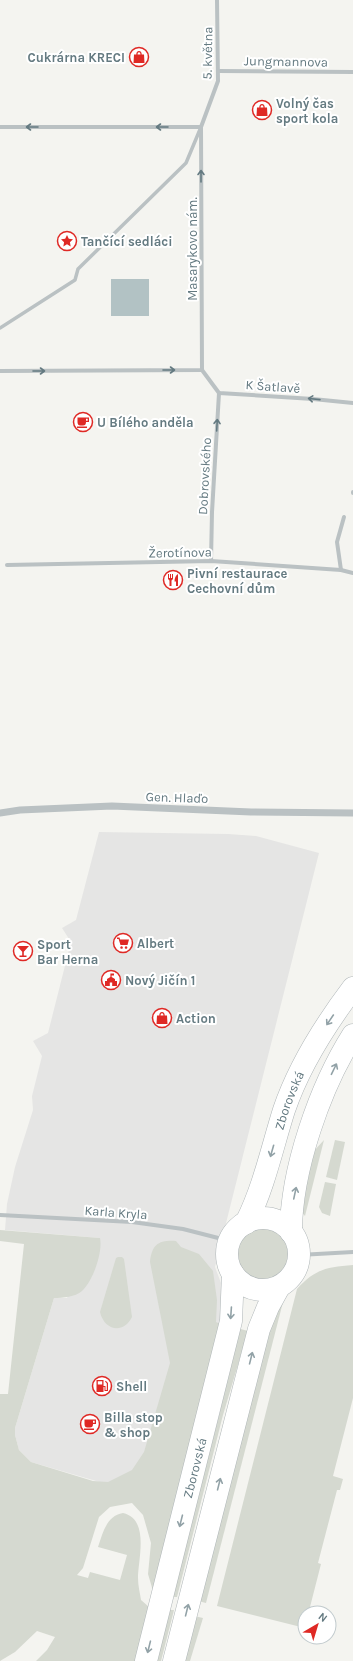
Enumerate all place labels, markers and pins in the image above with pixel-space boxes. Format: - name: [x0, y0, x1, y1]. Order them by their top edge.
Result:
- shop icon: Cukrárna KRECI: [128, 46, 150, 68]
- place label: Cukrárna KRECI: [27, 50, 125, 65]
- place label: Volný čas sport kola: [276, 96, 338, 126]
- shop icon: Volný čas sport kola: [251, 99, 273, 121]
- place icon: Tančící sedláci: [56, 230, 78, 252]
- place label: Tančící sedláci: [81, 234, 172, 249]
- cafe icon: U Bílého anděla: [72, 411, 94, 433]
- place label: U Bílého anděla: [97, 415, 194, 430]
- place label: Pivní restaurace Cechovní dům: [187, 566, 288, 596]
- restaurant icon: Pivní restaurace Cechovní dům: [162, 569, 184, 591]
- supermarket icon: Albert: [112, 932, 134, 954]
- place label: Albert: [137, 936, 174, 951]
- place label: Sport Bar Herna: [37, 937, 98, 967]
- bar icon: Sport Bar Herna: [12, 940, 34, 962]
- public building icon: Nový Jičín 1: [100, 969, 122, 991]
- place label: Nový Jičín 1: [125, 973, 195, 988]
- shop icon: Action: [151, 1007, 173, 1029]
- place label: Action: [176, 1011, 216, 1026]
- fuel station icon: Shell: [91, 1375, 113, 1397]
- place label: Shell: [116, 1379, 147, 1394]
- place label: Billa stop & shop: [104, 1410, 163, 1440]
- cafe icon: Billa stop & shop: [79, 1413, 101, 1435]

